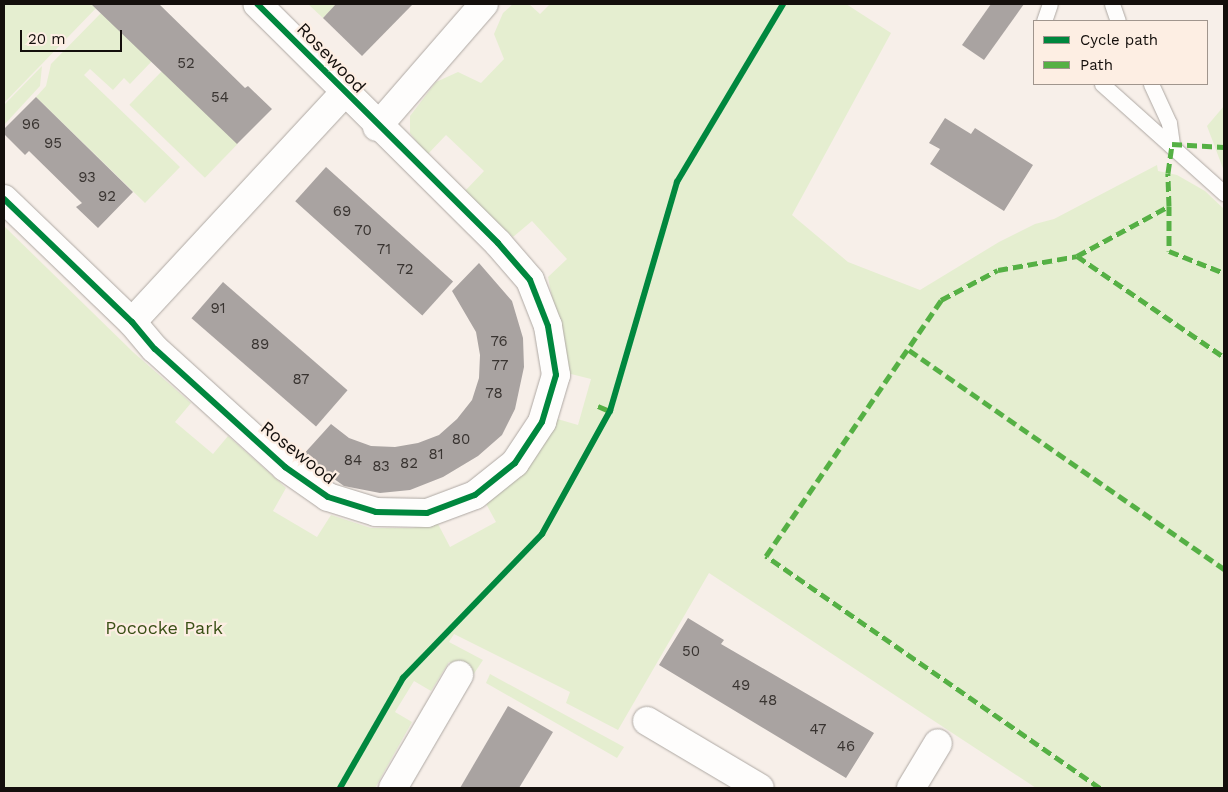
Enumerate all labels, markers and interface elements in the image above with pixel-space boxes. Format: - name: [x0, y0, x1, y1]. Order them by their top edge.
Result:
- street label: Rosewood: [292, 18, 370, 98]
- scale bar: [22, 20, 125, 52]
- legend: [1033, 20, 1208, 85]
- text: 20 m: [28, 30, 66, 48]
- text: Cycle path: [1080, 31, 1158, 49]
- house number: 52: [177, 55, 195, 73]
- text: Path: [1080, 56, 1113, 74]
- house number: 54: [211, 89, 229, 107]
- house number: 96: [22, 116, 40, 134]
- house number: 95: [44, 135, 62, 153]
- house number: 93: [78, 169, 96, 187]
- house number: 92: [98, 188, 116, 206]
- house number: 69: [333, 203, 351, 221]
- house number: 70: [354, 222, 372, 240]
- house number: 71: [377, 241, 391, 259]
- house number: 72: [396, 261, 414, 279]
- house number: 91: [210, 300, 226, 318]
- house number: 76: [490, 333, 508, 351]
- house number: 89: [251, 336, 269, 354]
- house number: 77: [492, 357, 508, 375]
- house number: 87: [292, 371, 310, 389]
- house number: 78: [485, 385, 503, 403]
- street label: Rosewood: [256, 417, 340, 489]
- house number: 80: [452, 431, 470, 449]
- house number: 81: [428, 446, 444, 464]
- house number: 84: [344, 452, 362, 470]
- house number: 82: [400, 455, 418, 473]
- house number: 83: [372, 458, 390, 476]
- park label: Pococke Park: [105, 617, 223, 639]
- house number: 50: [682, 643, 700, 661]
- house number: 49: [732, 677, 750, 695]
- house number: 48: [759, 692, 777, 710]
- house number: 47: [810, 721, 826, 739]
- house number: 46: [837, 738, 855, 756]

